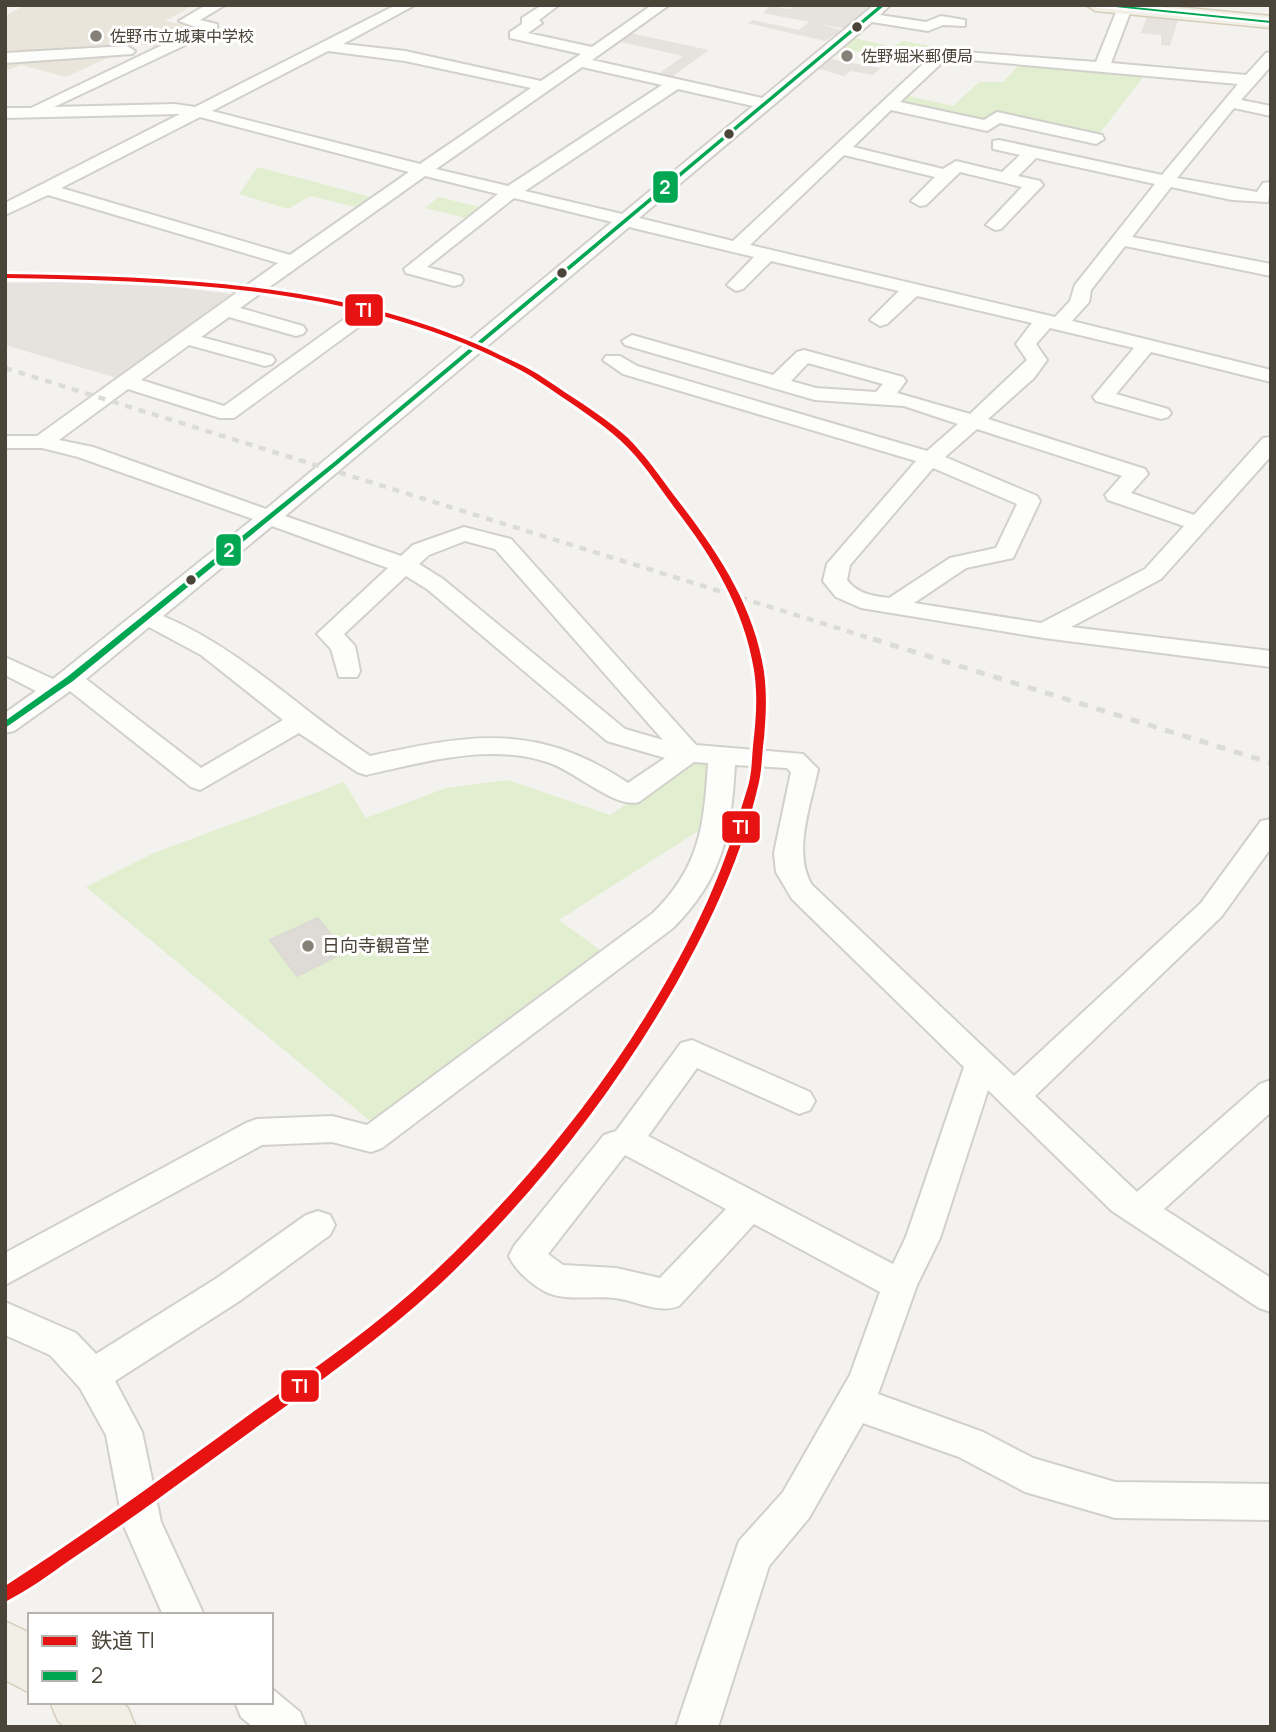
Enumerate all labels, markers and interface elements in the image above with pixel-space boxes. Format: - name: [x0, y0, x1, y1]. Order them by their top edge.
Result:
- unlabelled marker: [850, 20, 864, 34]
- place label: 佐野市立城東中学校: [110, 25, 254, 47]
- marker: 佐野市立城東中学校: [88, 28, 104, 44]
- place label: 佐野堀米郵便局: [861, 45, 973, 67]
- marker: 佐野堀米郵便局: [839, 48, 855, 64]
- unlabelled marker: [722, 127, 736, 141]
- line badge: 2: [652, 170, 679, 204]
- text: 2: [659, 174, 671, 200]
- unlabelled marker: [555, 266, 569, 280]
- line badge: TI: [344, 293, 384, 327]
- text: TI: [356, 297, 372, 323]
- line badge: 2: [215, 533, 242, 567]
- text: 2: [223, 537, 235, 563]
- unlabelled marker: [184, 573, 198, 587]
- line badge: TI: [721, 810, 761, 844]
- text: TI: [733, 814, 749, 840]
- place label: 日向寺観音堂: [322, 933, 430, 957]
- marker: 日向寺観音堂: [300, 938, 316, 954]
- line badge: TI: [280, 1369, 320, 1403]
- text: TI: [292, 1373, 308, 1399]
- legend: [28, 1613, 273, 1704]
- text: 鉄道 TI: [91, 1626, 155, 1654]
- text: 2: [91, 1661, 103, 1689]

